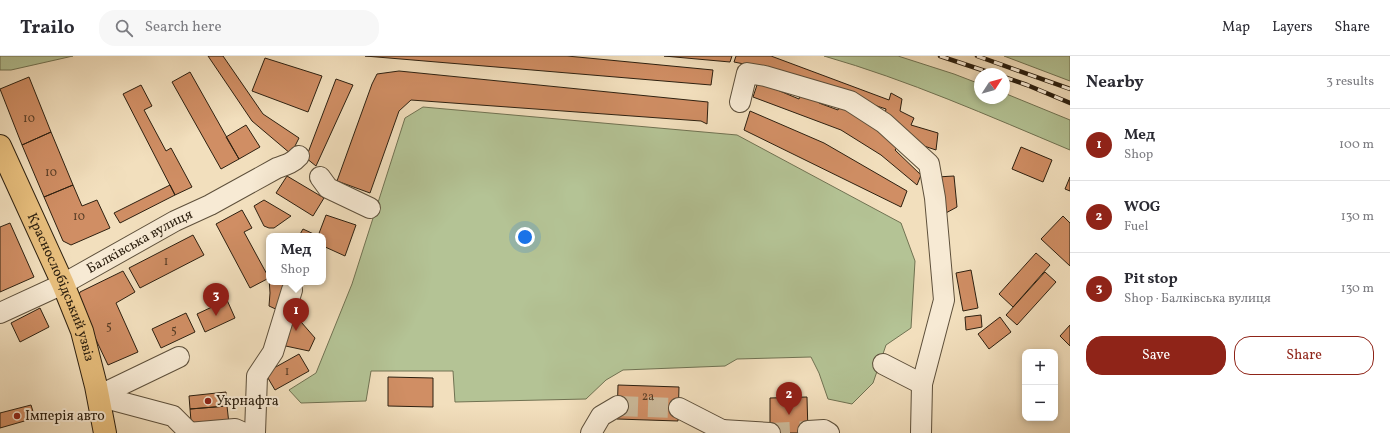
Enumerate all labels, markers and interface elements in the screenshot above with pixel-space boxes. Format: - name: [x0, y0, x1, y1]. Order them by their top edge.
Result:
- search box: [99, 10, 379, 46]
- text: Trailo: [20, 15, 75, 41]
- icon: search: [113, 17, 135, 39]
- text: Search here: [145, 17, 222, 38]
- text: Map: [1222, 18, 1250, 37]
- text: Layers: [1272, 18, 1312, 37]
- text: Share: [1334, 18, 1370, 37]
- north arrow: [974, 68, 1010, 104]
- text: Nearby: [1086, 71, 1144, 94]
- text: 3 results: [1326, 73, 1374, 91]
- house number: 10: [23, 111, 35, 127]
- text: Мед: [1124, 125, 1155, 146]
- text: 1: [1096, 136, 1102, 154]
- text: 100 m: [1339, 136, 1374, 154]
- text: Shop: [1124, 146, 1153, 164]
- house number: 10: [45, 165, 57, 181]
- text: WOG: [1124, 197, 1161, 218]
- street label: Балківська вулиця: [83, 205, 196, 278]
- text: 2: [1096, 208, 1102, 226]
- text: 130 m: [1341, 208, 1374, 226]
- house number: 10: [73, 209, 85, 225]
- street label: Краснослобідський узвіз: [22, 210, 99, 363]
- text: Fuel: [1124, 218, 1148, 236]
- your location: [515, 227, 535, 247]
- popup: [266, 233, 326, 285]
- text: Мед: [280, 240, 312, 261]
- house number: 1: [164, 254, 168, 270]
- text: Shop: [280, 261, 310, 279]
- text: Pit stop: [1124, 269, 1178, 290]
- text: 3: [1096, 280, 1102, 298]
- text: 130 m: [1341, 280, 1374, 298]
- pin: 3: [203, 283, 229, 316]
- text: Shop · Балківська вулиця: [1124, 290, 1271, 308]
- pin: 1: [283, 298, 309, 331]
- house number: 5: [106, 319, 112, 335]
- house number: 5: [171, 323, 177, 339]
- button: Save: [1086, 336, 1226, 375]
- button: Share: [1234, 336, 1374, 375]
- map controls: [1022, 349, 1058, 421]
- button: +: [1022, 349, 1058, 385]
- house number: 1: [285, 364, 289, 380]
- pin: 2: [776, 382, 802, 415]
- button: −: [1022, 385, 1058, 421]
- house number: 2а: [642, 389, 654, 405]
- place label: Укрнафта: [216, 392, 279, 411]
- marker: Укрнафта: [203, 396, 213, 406]
- place label: Імперія авто: [25, 407, 105, 426]
- marker: Імперія авто: [12, 411, 22, 421]

